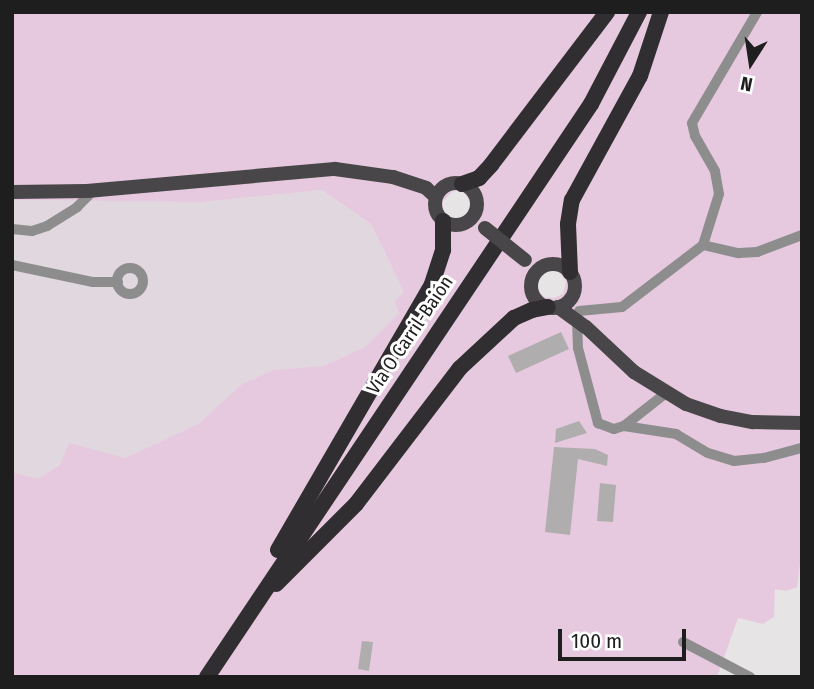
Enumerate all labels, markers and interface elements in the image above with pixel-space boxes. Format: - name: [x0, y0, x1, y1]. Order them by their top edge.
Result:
- north arrow: [716, 28, 786, 98]
- text: N: [739, 72, 754, 96]
- street label: Vía O Carril-Baión: [362, 271, 458, 399]
- scale bar: [562, 616, 690, 660]
- text: 100 m: [571, 628, 622, 654]

